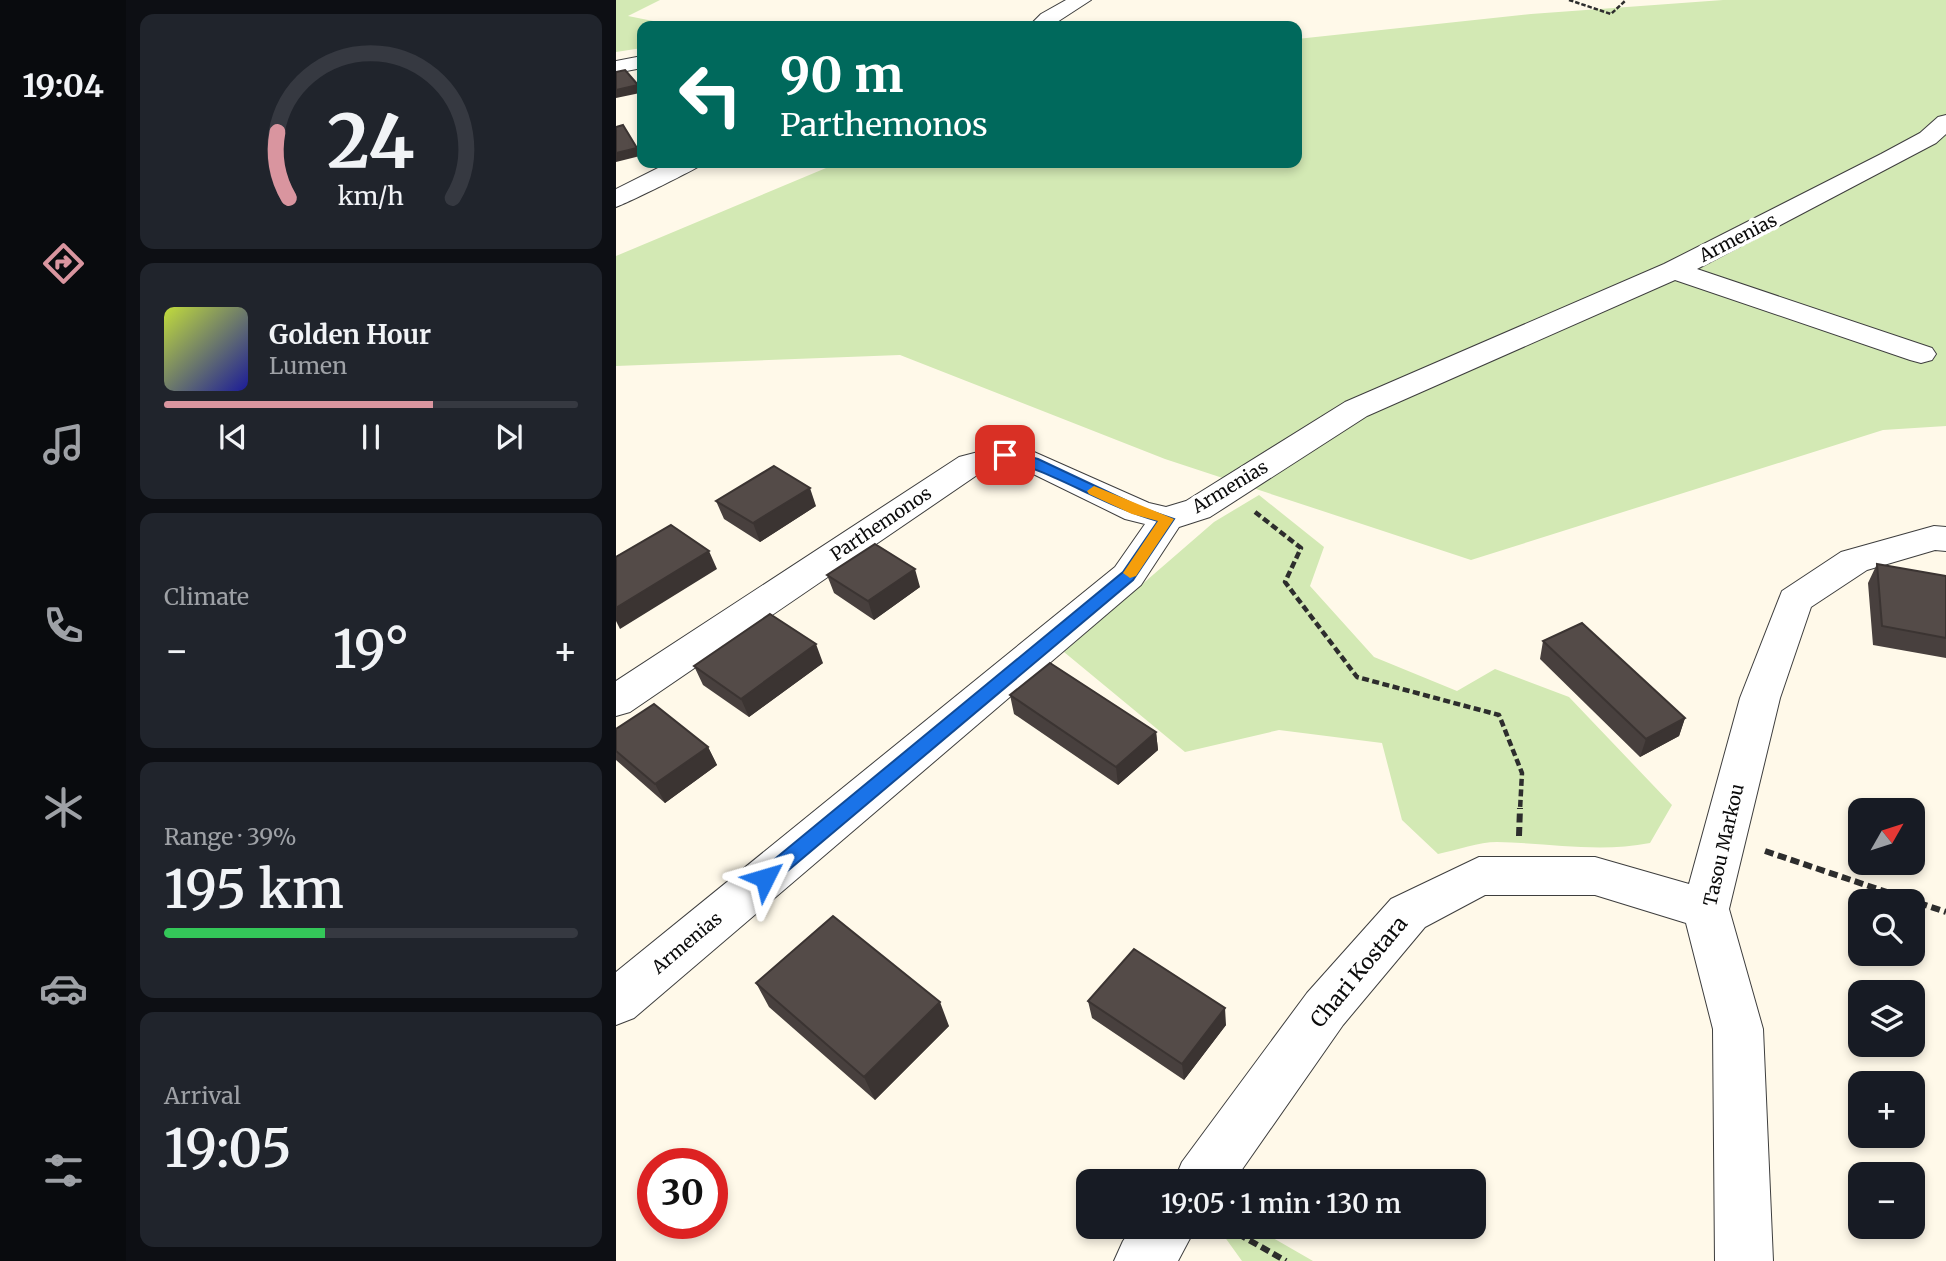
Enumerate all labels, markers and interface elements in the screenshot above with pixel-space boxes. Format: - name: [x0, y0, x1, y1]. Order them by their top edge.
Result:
- text: 90 m: [780, 44, 904, 105]
- icon: left: [665, 49, 756, 140]
- text: 19:04: [22, 66, 104, 106]
- text: 24: [327, 96, 415, 188]
- text: Parthemonos: [780, 105, 988, 145]
- text: km/h: [338, 180, 404, 212]
- street label: Armenias: [1694, 208, 1781, 267]
- icon: directions: [39, 239, 88, 288]
- text: Golden Hour: [269, 318, 431, 351]
- text: Lumen: [269, 351, 347, 380]
- icon: previous: [214, 418, 252, 456]
- icon: pause: [352, 418, 390, 456]
- icon: next: [490, 418, 528, 456]
- icon: music: [39, 420, 88, 469]
- pin: [975, 425, 1035, 485]
- icon: arrive: [986, 436, 1024, 474]
- street label: Armenias: [1187, 455, 1272, 519]
- street label: Parthemonos: [826, 481, 936, 566]
- text: Climate: [164, 582, 249, 611]
- icon: phone: [39, 601, 88, 650]
- text: 19°: [333, 617, 409, 682]
- text: −: [164, 627, 189, 674]
- text: +: [553, 627, 578, 674]
- street label: Tasou Markou: [1698, 782, 1749, 908]
- icon: climate: [39, 783, 88, 832]
- north arrow: [1848, 798, 1925, 875]
- map controls: [1848, 798, 1925, 1239]
- text: Range · 39%: [164, 822, 297, 851]
- position arrow: [728, 841, 802, 915]
- text: 195 km: [164, 857, 344, 922]
- button: search: [1848, 889, 1925, 966]
- street label: Armenias: [646, 907, 727, 979]
- street label: Chari Kostara: [1304, 910, 1413, 1033]
- icon: car: [39, 964, 88, 1013]
- button: layers: [1848, 980, 1925, 1057]
- button: +: [1848, 1071, 1925, 1148]
- text: Arrival: [164, 1081, 241, 1110]
- text: 19:05: [164, 1116, 292, 1181]
- icon: filters: [39, 1146, 88, 1195]
- speed limit sign: 30: [637, 1148, 728, 1239]
- button: −: [1848, 1162, 1925, 1239]
- text: 19:05 · 1 min · 130 m: [1161, 1187, 1401, 1220]

